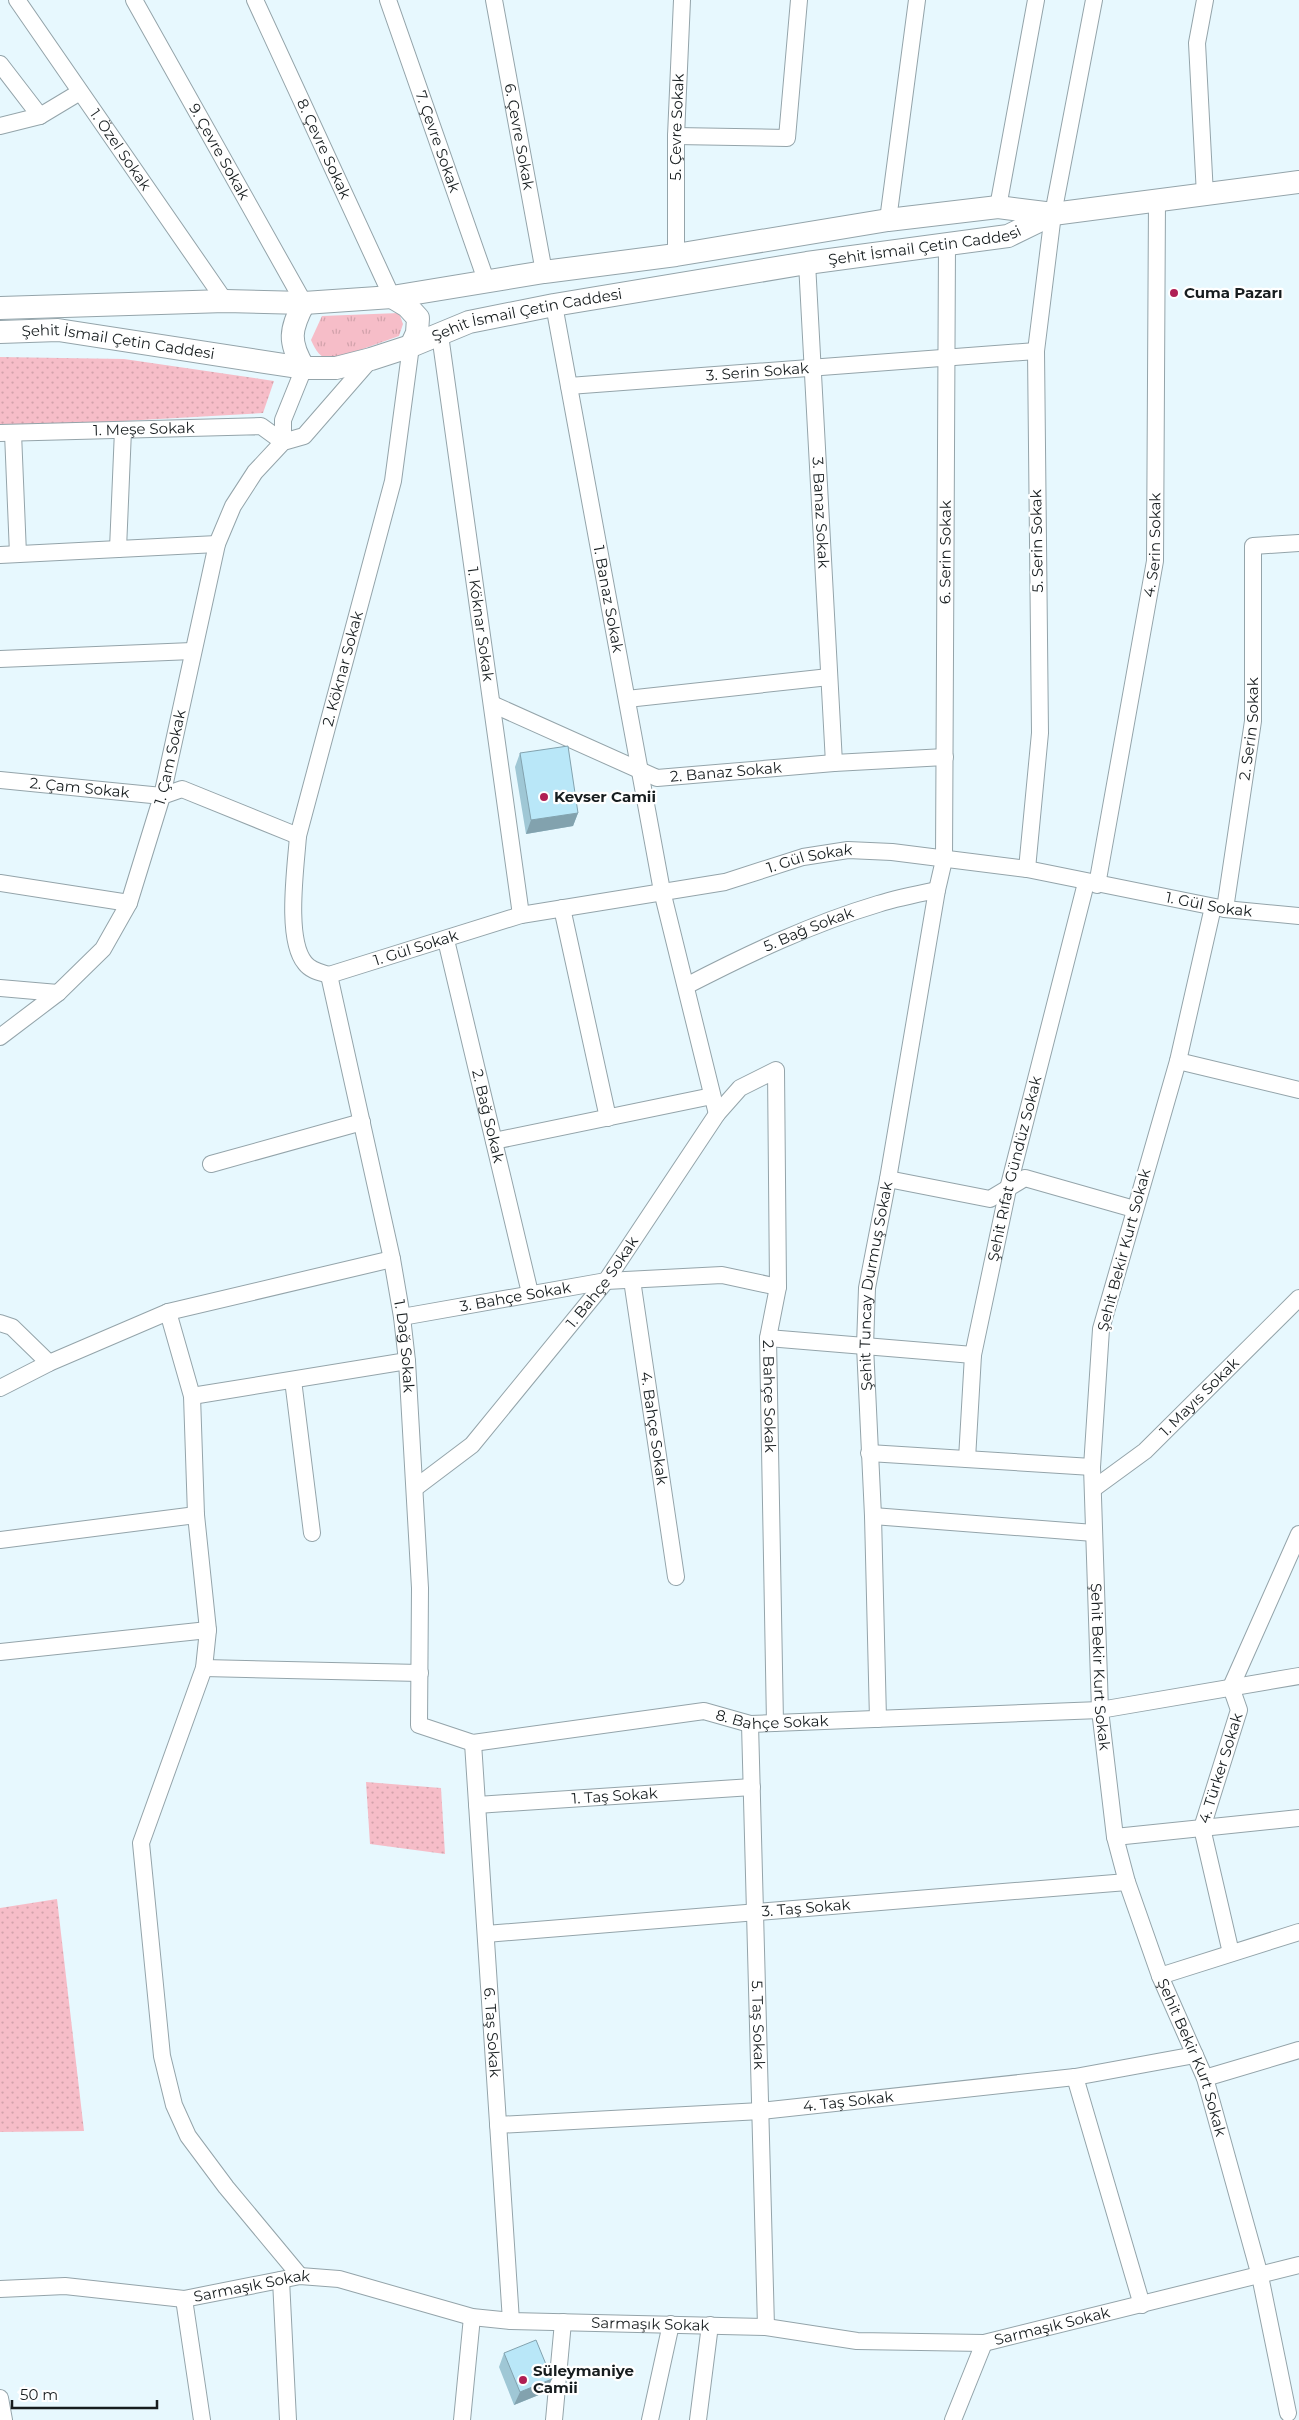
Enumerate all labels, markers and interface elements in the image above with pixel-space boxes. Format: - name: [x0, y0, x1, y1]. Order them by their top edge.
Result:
- street label: 5. Çevre Sokak: [666, 73, 688, 181]
- street label: 6. Çevre Sokak: [501, 82, 539, 191]
- street label: 7. Çevre Sokak: [411, 88, 465, 195]
- street label: 8. Çevre Sokak: [293, 96, 355, 202]
- street label: 9. Çevre Sokak: [185, 100, 254, 203]
- street label: 1. Özel Sokak: [86, 105, 156, 194]
- street label: Şehit İsmail Çetin Caddesi: [827, 221, 1024, 269]
- place label: Cuma Pazarı: [1184, 283, 1283, 302]
- street label: Şehit İsmail Çetin Caddesi: [429, 284, 623, 345]
- marker: Cuma Pazarı: [1168, 287, 1180, 299]
- street label: Şehit İsmail Çetin Caddesi: [21, 320, 216, 363]
- street label: 3. Serin Sokak: [705, 358, 810, 385]
- street label: 1. Meşe Sokak: [93, 418, 195, 439]
- street label: 3. Banaz Sokak: [808, 456, 833, 569]
- street label: 5. Serin Sokak: [1026, 489, 1047, 593]
- street label: 4. Serin Sokak: [1139, 493, 1164, 599]
- street label: 6. Serin Sokak: [935, 500, 955, 604]
- street label: 1. Banaz Sokak: [589, 544, 628, 654]
- street label: 1. Köknar Sokak: [463, 566, 498, 683]
- street label: 2. Köknar Sokak: [318, 609, 367, 728]
- street label: 2. Serin Sokak: [1234, 677, 1262, 781]
- street label: 1. Çam Sokak: [150, 708, 190, 807]
- street label: 2. Banaz Sokak: [669, 757, 782, 786]
- street label: 2. Çam Sokak: [29, 773, 131, 802]
- place label: Kevser Camii: [554, 787, 656, 806]
- marker: Kevser Camii: [538, 791, 550, 803]
- street label: 1. Gül Sokak: [764, 840, 853, 877]
- street label: 1. Gül Sokak: [1164, 887, 1253, 921]
- street label: 5. Bağ Sokak: [760, 903, 856, 956]
- street label: 1. Gül Sokak: [371, 925, 460, 970]
- street label: 2. Bağ Sokak: [468, 1067, 509, 1165]
- street label: Şehit Rıfat Gündüz Sokak: [983, 1074, 1045, 1263]
- street label: Şehit Bekir Kurt Sokak: [1093, 1166, 1154, 1333]
- street label: Şehit Tuncay Durmuş Sokak: [855, 1180, 896, 1391]
- street label: 1. Bahçe Sokak: [562, 1233, 642, 1332]
- street label: 3. Bahçe Sokak: [458, 1277, 572, 1316]
- street label: 1. Dağ Sokak: [390, 1298, 419, 1393]
- street label: 2. Bahçe Sokak: [759, 1340, 780, 1453]
- street label: 1. Mayıs Sokak: [1155, 1353, 1243, 1440]
- street label: 4. Bahçe Sokak: [637, 1370, 672, 1486]
- street label: Şehit Bekir Kurt Sokak: [1087, 1583, 1115, 1752]
- street label: 8. Bahçe Sokak: [714, 1705, 829, 1733]
- street label: 4. Türker Sokak: [1194, 1710, 1247, 1826]
- street label: 1. Taş Sokak: [571, 1783, 658, 1808]
- street label: 3. Taş Sokak: [761, 1894, 851, 1921]
- street label: Şehit Bekir Kurt Sokak: [1153, 1975, 1231, 2138]
- street label: 5. Taş Sokak: [748, 1980, 769, 2070]
- street label: 6. Taş Sokak: [480, 1987, 505, 2078]
- street label: 4. Taş Sokak: [802, 2087, 894, 2115]
- street label: Sarmaşık Sokak: [192, 2266, 311, 2306]
- street label: Sarmaşık Sokak: [992, 2302, 1112, 2349]
- street label: Sarmaşık Sokak: [591, 2313, 710, 2335]
- place label: Süleymaniye Camii: [533, 2361, 634, 2397]
- marker: Süleymaniye Camii: [517, 2374, 529, 2386]
- scale bar: [12, 2378, 158, 2410]
- text: 50 m: [20, 2385, 58, 2404]

